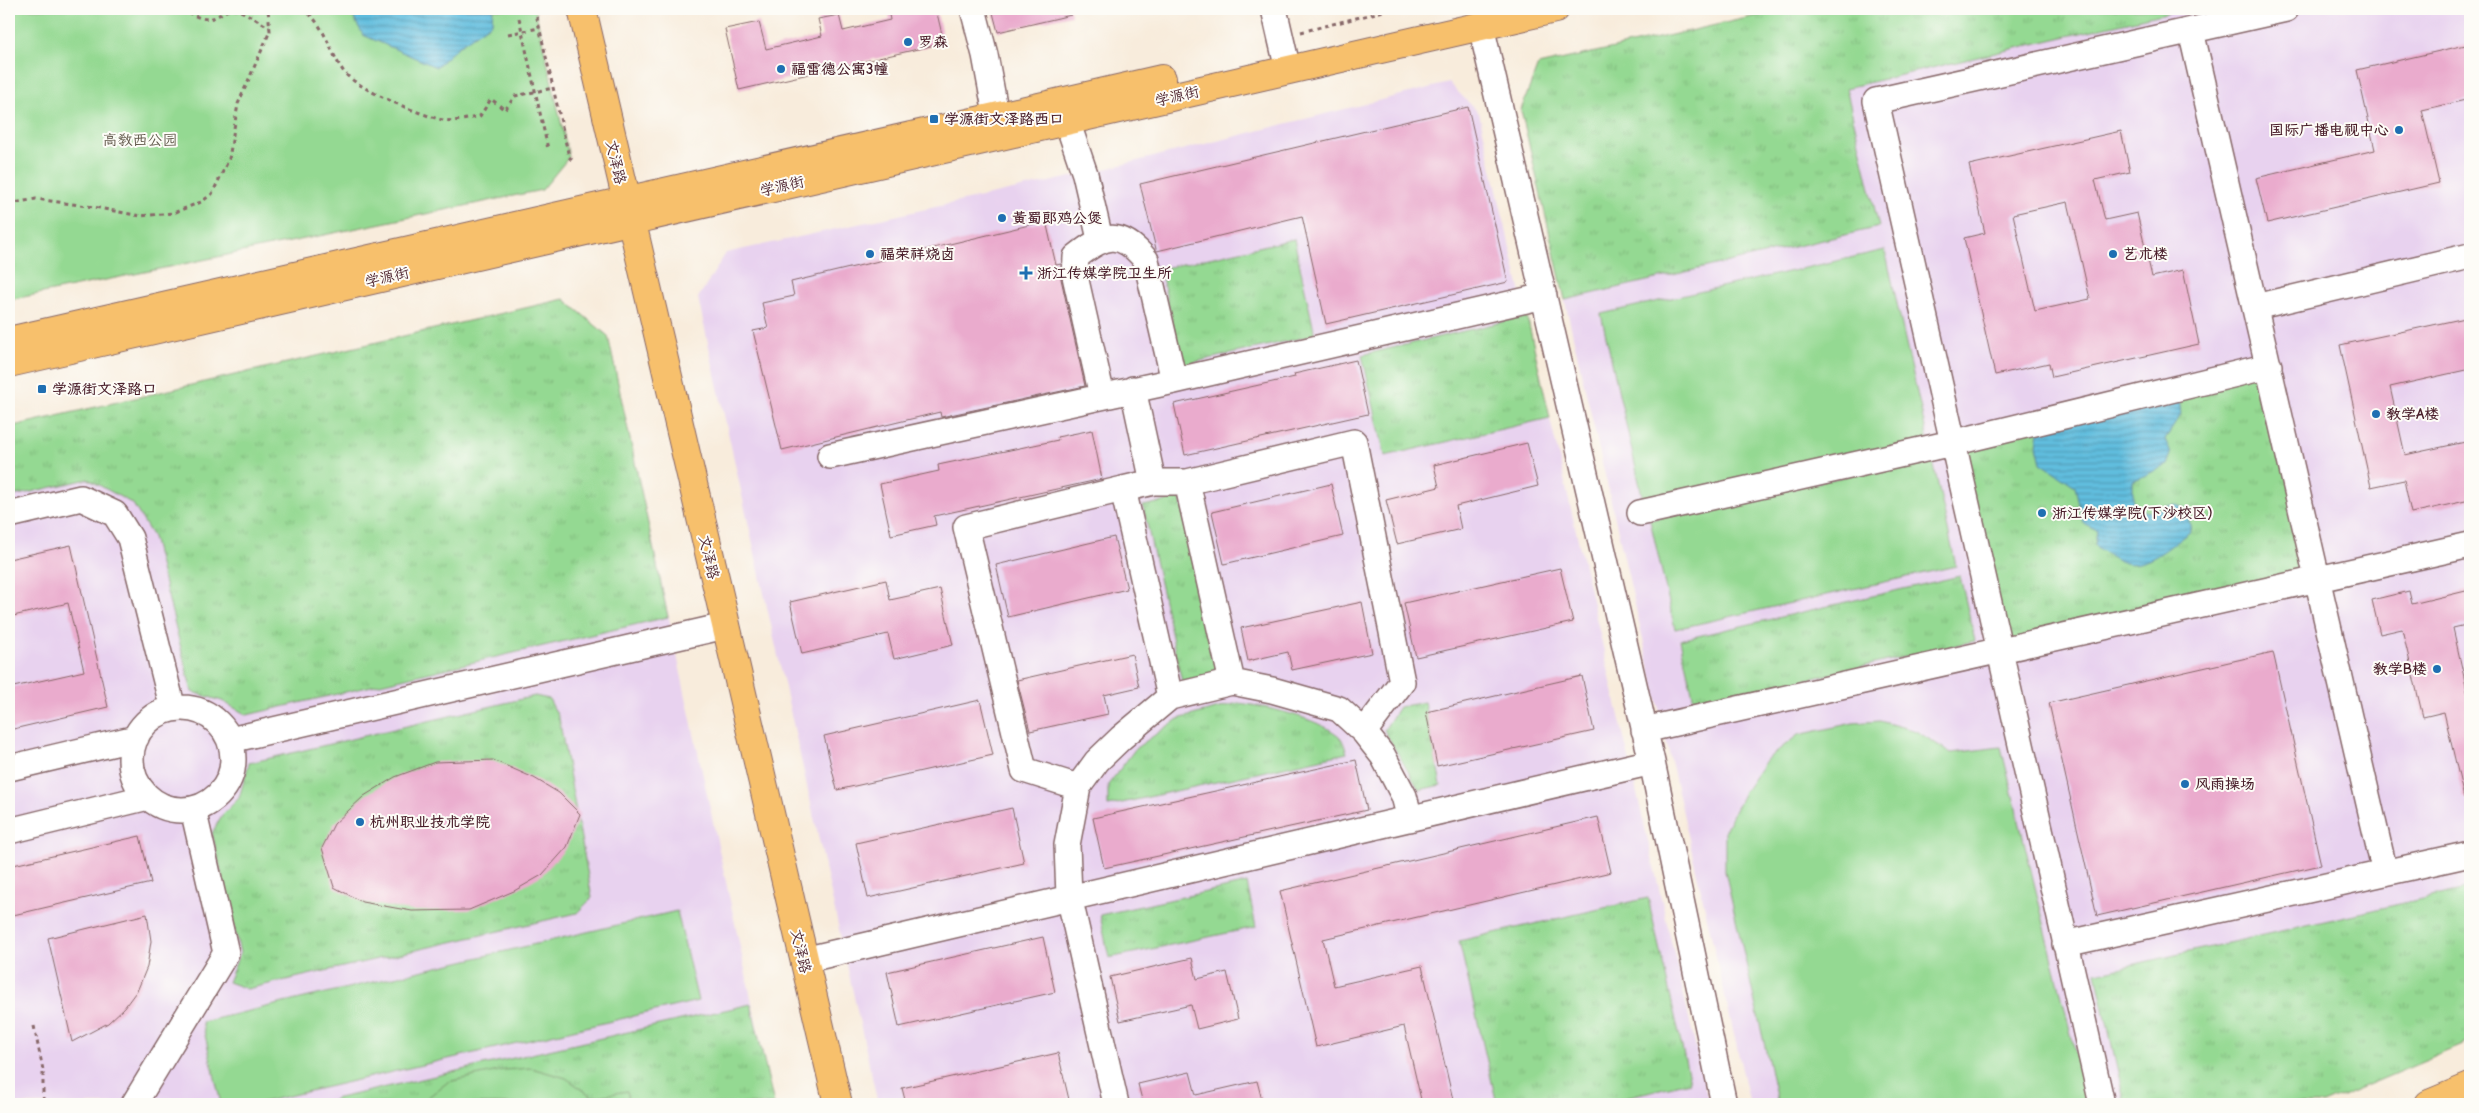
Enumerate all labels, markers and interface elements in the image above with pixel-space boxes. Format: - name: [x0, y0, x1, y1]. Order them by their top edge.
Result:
- place label: 罗森: [918, 33, 948, 51]
- marker: 罗森: [902, 36, 914, 48]
- place label: 福雷德公寓3幢: [791, 60, 888, 78]
- marker: 福雷德公寓3幢: [775, 63, 787, 75]
- street label: 学源街: [1153, 82, 1201, 110]
- place label: 学源街文泽路西口: [944, 110, 1064, 128]
- marker: 学源街文泽路西口: [928, 113, 940, 125]
- place label: 国际广播电视中心: [2269, 121, 2389, 139]
- marker: 国际广播电视中心: [2393, 124, 2405, 136]
- park label: 高教西公园: [102, 131, 178, 149]
- street label: 文泽路: [602, 138, 630, 186]
- street label: 学源街: [758, 172, 806, 200]
- place label: 黄蜀郎鸡公煲: [1012, 209, 1102, 227]
- marker: 黄蜀郎鸡公煲: [996, 212, 1008, 224]
- place label: 福荣祥烧卤: [880, 245, 955, 263]
- place label: 艺术楼: [2123, 245, 2168, 263]
- marker: 福荣祥烧卤: [864, 248, 876, 260]
- marker: 艺术楼: [2107, 248, 2119, 260]
- street label: 学源街: [363, 263, 411, 291]
- place label: 浙江传媒学院卫生所: [1037, 264, 1172, 282]
- marker: 浙江传媒学院卫生所: [1019, 266, 1033, 280]
- place label: 学源街文泽路口: [52, 380, 157, 398]
- marker: 学源街文泽路口: [36, 383, 48, 395]
- place label: 教学A楼: [2386, 405, 2439, 423]
- marker: 教学A楼: [2370, 408, 2382, 420]
- place label: 浙江传媒学院(下沙校区): [2052, 504, 2213, 522]
- marker: 浙江传媒学院(下沙校区): [2036, 507, 2048, 519]
- street label: 文泽路: [695, 533, 723, 581]
- place label: 教学B楼: [2373, 660, 2427, 678]
- marker: 教学B楼: [2431, 663, 2443, 675]
- place label: 风雨操场: [2195, 775, 2255, 793]
- marker: 风雨操场: [2179, 778, 2191, 790]
- place label: 杭州职业技术学院: [370, 813, 490, 831]
- marker: 杭州职业技术学院: [354, 816, 366, 828]
- street label: 文泽路: [787, 927, 815, 975]

